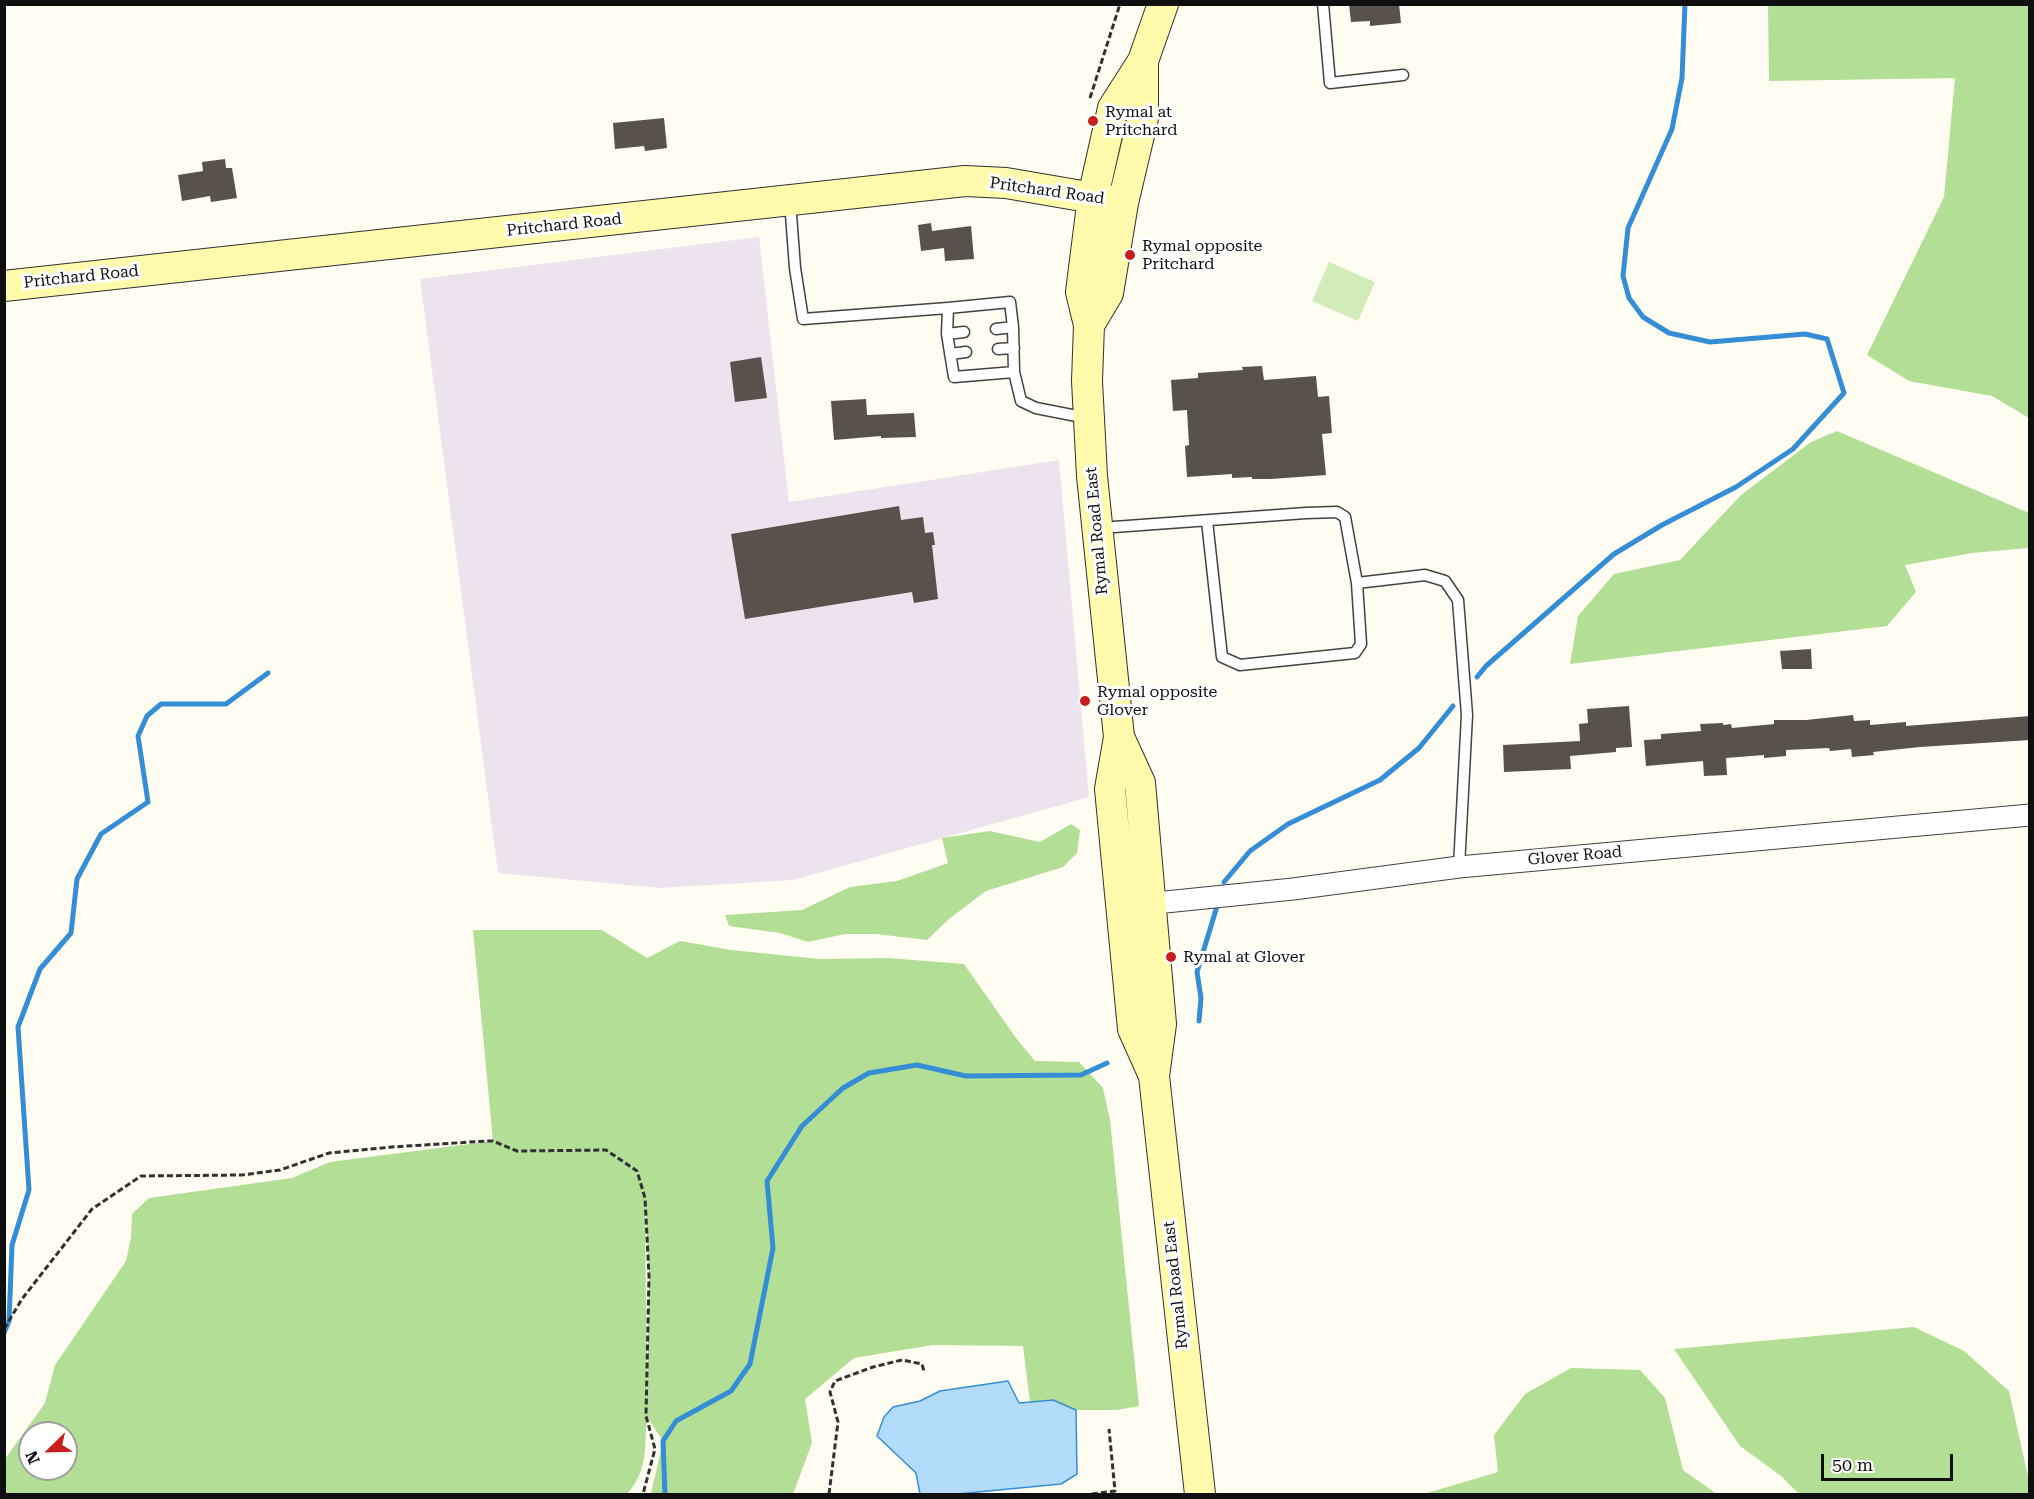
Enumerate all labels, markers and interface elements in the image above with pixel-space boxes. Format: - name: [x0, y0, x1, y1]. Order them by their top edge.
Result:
- place label: Rymal at Pritchard: [1105, 102, 1177, 140]
- marker: Rymal at Pritchard: [1086, 114, 1100, 128]
- street label: Pritchard Road: [988, 173, 1106, 209]
- street label: Pritchard Road: [505, 209, 623, 241]
- place label: Rymal opposite Pritchard: [1142, 236, 1262, 274]
- marker: Rymal opposite Pritchard: [1123, 248, 1137, 262]
- street label: Pritchard Road: [22, 261, 140, 293]
- street label: Rymal Road East: [1082, 466, 1112, 596]
- place label: Rymal opposite Glover: [1097, 682, 1217, 720]
- marker: Rymal opposite Glover: [1078, 694, 1092, 708]
- street label: Glover Road: [1527, 842, 1623, 870]
- place label: Rymal at Glover: [1183, 947, 1305, 967]
- marker: Rymal at Glover: [1164, 950, 1178, 964]
- street label: Rymal Road East: [1160, 1220, 1192, 1350]
- north arrow: [18, 1421, 78, 1481]
- scale bar: [1824, 1442, 1956, 1480]
- text: N: [22, 1448, 44, 1467]
- text: 50 m: [1832, 1454, 1873, 1475]

